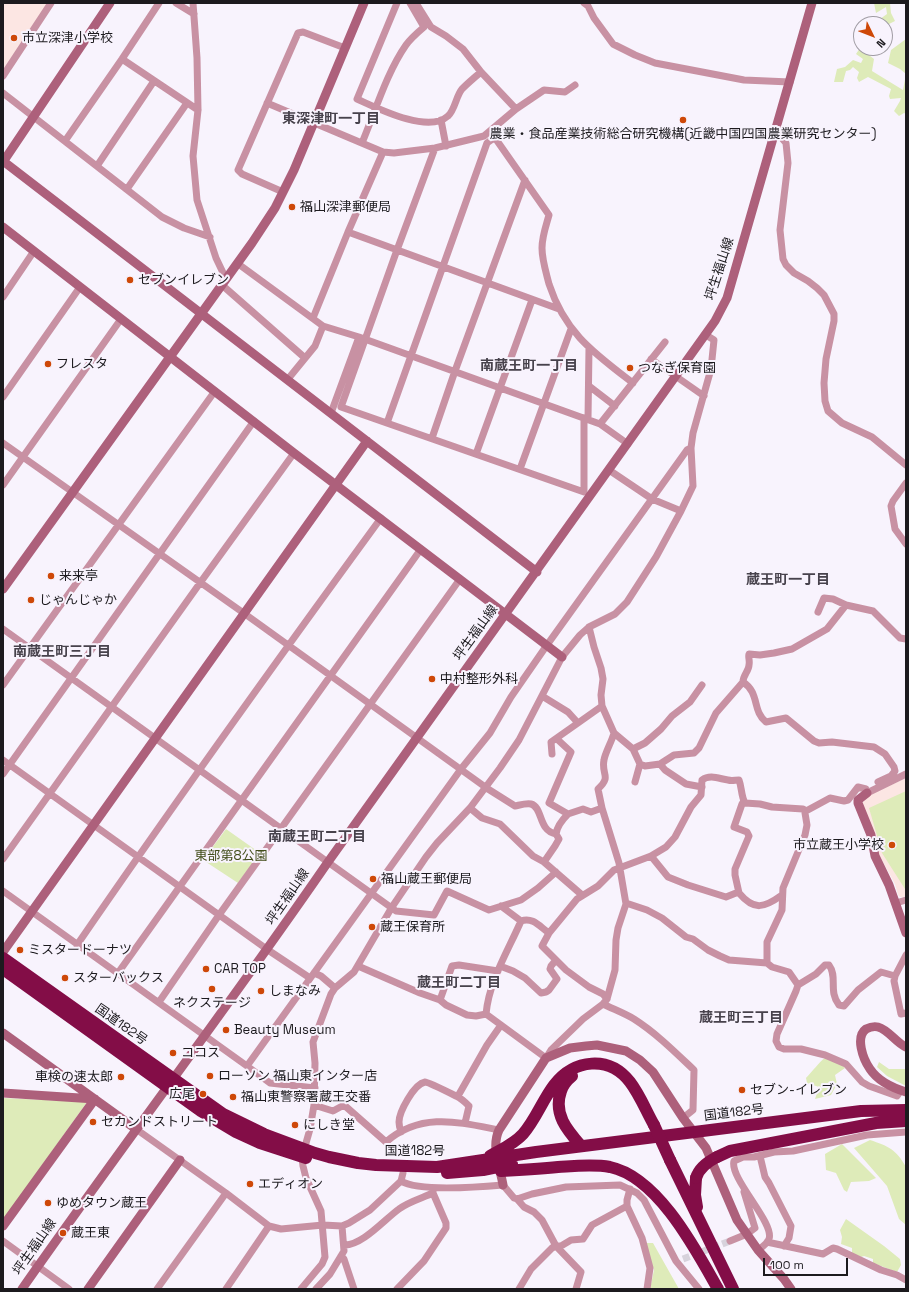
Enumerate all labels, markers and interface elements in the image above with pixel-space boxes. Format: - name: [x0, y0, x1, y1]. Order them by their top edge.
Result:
- north arrow: [853, 16, 893, 56]
- place label: 市立深津小学校: [22, 30, 113, 46]
- marker: 市立深津小学校: [9, 33, 19, 43]
- text: N: [873, 36, 889, 51]
- district label: 東深津町一丁目: [282, 111, 380, 127]
- marker: 農業・食品産業技術総合研究機構(近畿中国四国農業研究センター): [678, 115, 688, 125]
- place label: 農業・食品産業技術総合研究機構(近畿中国四国農業研究センター): [490, 126, 876, 142]
- place label: 福山深津郵便局: [300, 199, 391, 215]
- marker: 福山深津郵便局: [287, 202, 297, 212]
- street label: 坪生福山線: [703, 236, 737, 302]
- place label: セブンイレブン: [138, 272, 229, 288]
- marker: セブンイレブン: [125, 275, 135, 285]
- place label: フレスタ: [56, 356, 108, 372]
- district label: 南蔵王町一丁目: [480, 358, 578, 374]
- marker: フレスタ: [43, 359, 53, 369]
- place label: つなぎ保育園: [638, 360, 716, 376]
- marker: つなぎ保育園: [625, 363, 635, 373]
- place label: 来来亭: [59, 568, 98, 584]
- marker: 来来亭: [46, 571, 56, 581]
- district label: 蔵王町一丁目: [746, 572, 830, 588]
- place label: じゃんじゃか: [39, 592, 117, 608]
- marker: じゃんじゃか: [26, 595, 36, 605]
- street label: 坪生福山線: [451, 602, 501, 664]
- district label: 南蔵王町三丁目: [13, 644, 111, 660]
- place label: 中村整形外科: [440, 671, 518, 687]
- marker: 中村整形外科: [427, 674, 437, 684]
- district label: 南蔵王町二丁目: [268, 829, 366, 845]
- place label: 市立蔵王小学校: [793, 837, 884, 853]
- marker: 市立蔵王小学校: [887, 840, 897, 850]
- park label: 東部第8公園: [194, 848, 268, 864]
- street label: 坪生福山線: [263, 866, 313, 928]
- place label: 福山蔵王郵便局: [381, 871, 472, 887]
- marker: 福山蔵王郵便局: [368, 874, 378, 884]
- place label: 蔵王保育所: [380, 919, 445, 935]
- marker: 蔵王保育所: [367, 922, 377, 932]
- place label: ミスタードーナツ: [28, 942, 132, 958]
- marker: ミスタードーナツ: [15, 945, 25, 955]
- place label: CAR TOP: [214, 961, 266, 977]
- marker: CAR TOP: [201, 964, 211, 974]
- place label: スターバックス: [73, 970, 164, 986]
- marker: スターバックス: [60, 973, 70, 983]
- district label: 蔵王町二丁目: [417, 975, 501, 991]
- place label: しまなみ: [269, 983, 321, 999]
- marker: ネクステージ: [207, 984, 217, 994]
- marker: しまなみ: [256, 986, 266, 996]
- place label: ネクステージ: [173, 995, 251, 1011]
- street label: 国道182号: [92, 1001, 150, 1049]
- district label: 蔵王町三丁目: [699, 1010, 783, 1026]
- place label: Beauty Museum: [234, 1022, 336, 1038]
- marker: Beauty Museum: [221, 1025, 231, 1035]
- place label: ココス: [181, 1045, 220, 1061]
- marker: ココス: [168, 1048, 178, 1058]
- place label: ローソン 福山東インター店: [218, 1068, 377, 1084]
- place label: 車検の速太郎: [35, 1069, 113, 1085]
- marker: ローソン 福山東インター店: [205, 1071, 215, 1081]
- marker: 車検の速太郎: [116, 1072, 126, 1082]
- place label: セブン-イレブン: [750, 1082, 847, 1098]
- marker: セブン-イレブン: [737, 1085, 747, 1095]
- place label: 広尾: [169, 1086, 195, 1102]
- marker: 広尾: [198, 1089, 208, 1099]
- place label: 福山東警察署蔵王交番: [241, 1089, 371, 1105]
- marker: 福山東警察署蔵王交番: [228, 1092, 238, 1102]
- street label: 国道182号: [703, 1102, 765, 1124]
- place label: セカンドストリート: [101, 1114, 218, 1130]
- marker: セカンドストリート: [88, 1117, 98, 1127]
- place label: にしき堂: [303, 1117, 355, 1133]
- marker: にしき堂: [290, 1120, 300, 1130]
- street label: 国道182号: [385, 1143, 445, 1159]
- place label: エディオン: [258, 1176, 323, 1192]
- marker: エディオン: [245, 1179, 255, 1189]
- place label: ゆめタウン蔵王: [56, 1195, 147, 1211]
- marker: ゆめタウン蔵王: [43, 1198, 53, 1208]
- street label: 坪生福山線: [10, 1216, 60, 1278]
- place label: 蔵王東: [71, 1225, 110, 1241]
- marker: 蔵王東: [58, 1228, 68, 1238]
- scale bar: [765, 1250, 850, 1276]
- text: 100 m: [770, 1257, 804, 1273]

